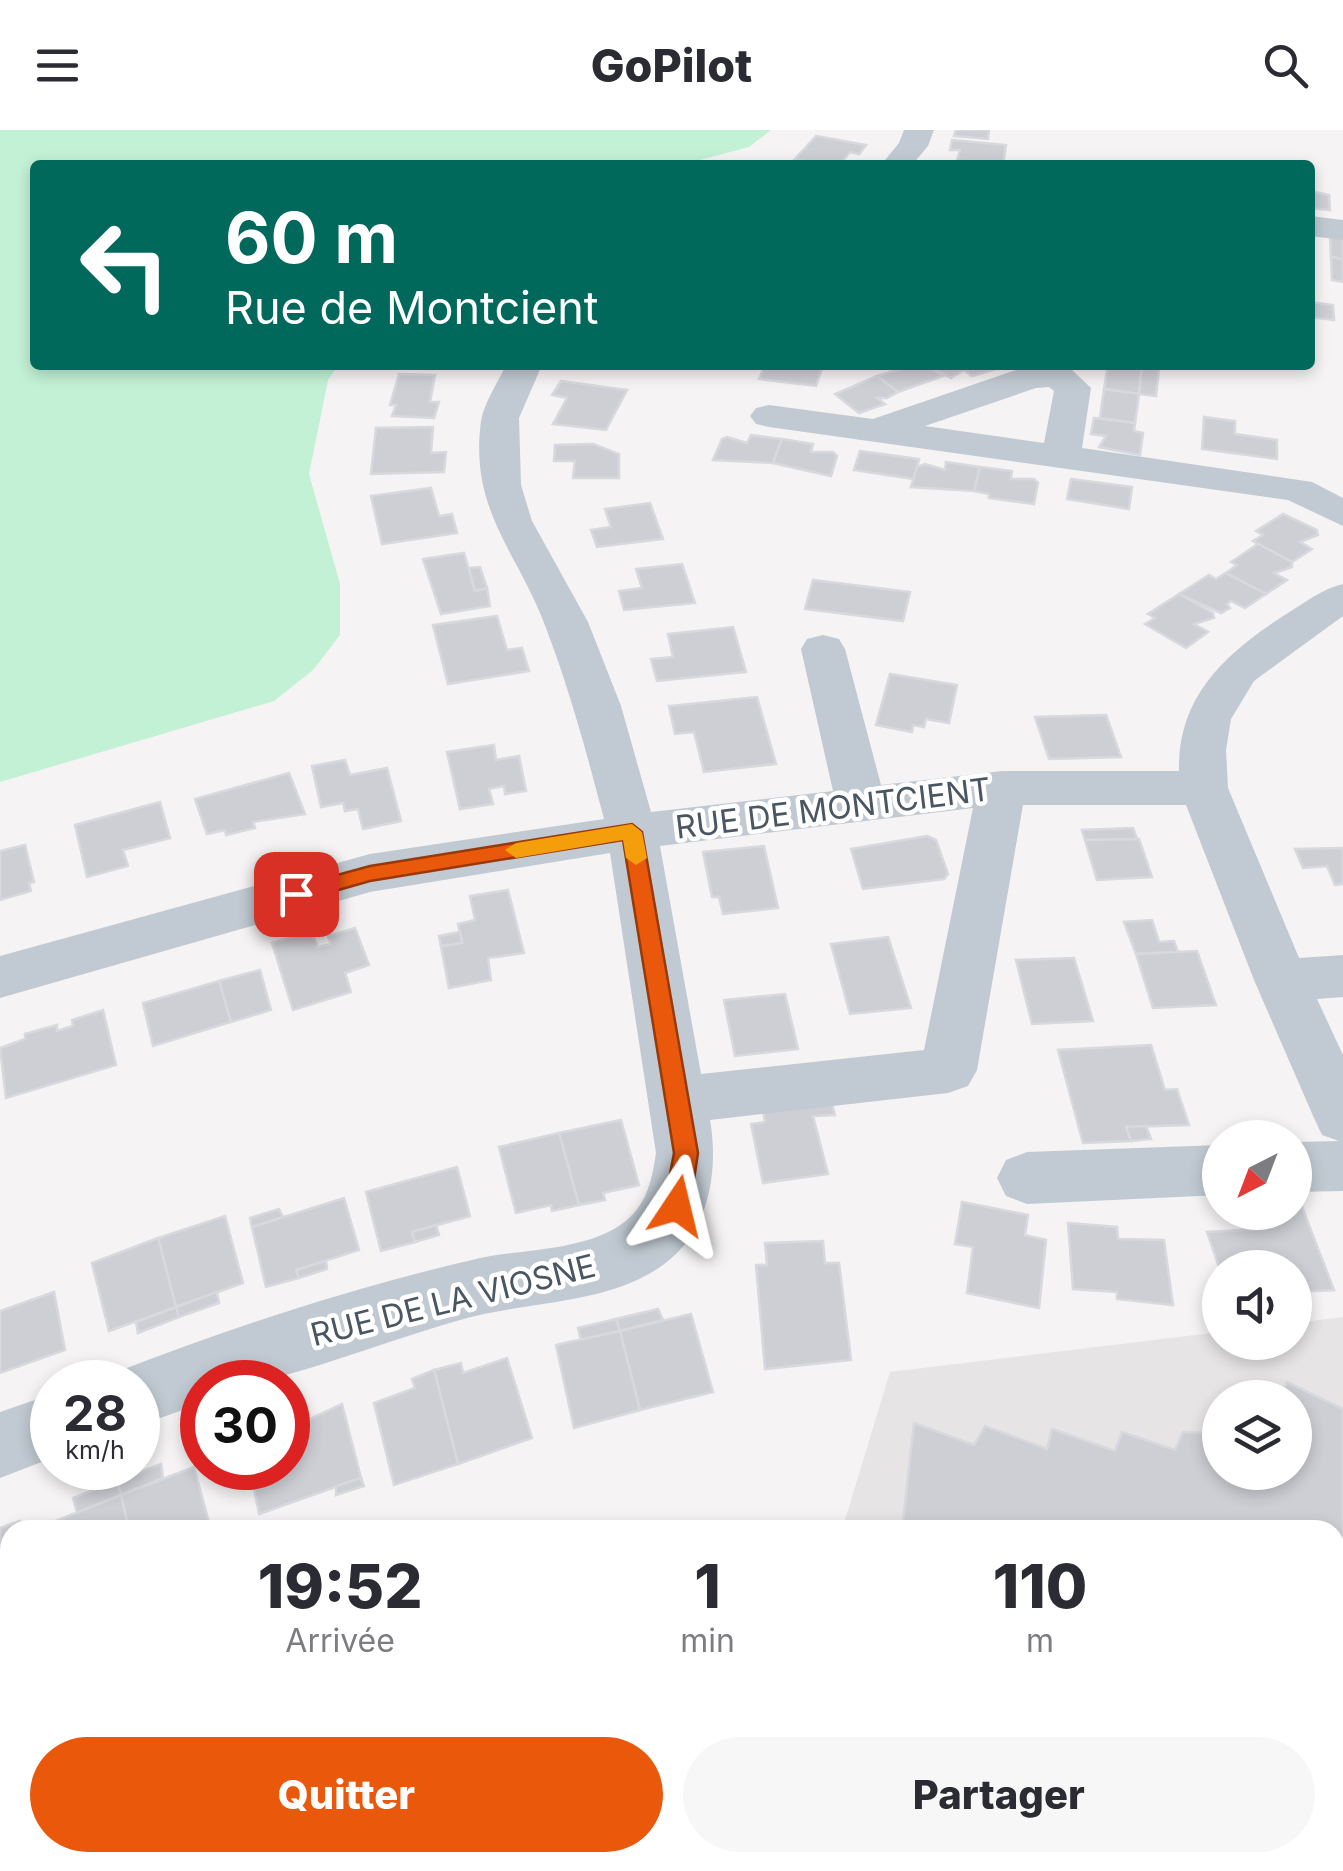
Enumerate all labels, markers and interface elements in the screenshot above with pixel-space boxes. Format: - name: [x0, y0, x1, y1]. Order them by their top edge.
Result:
- icon: menu: [30, 38, 85, 93]
- text: GoPilot: [591, 38, 752, 93]
- icon: search: [1258, 38, 1313, 93]
- text: 60 m: [225, 195, 398, 280]
- icon: left: [60, 200, 190, 330]
- text: Rue de Montcient: [225, 280, 599, 335]
- street label: RUE DE MONTCIENT: [673, 769, 993, 847]
- pin: [254, 852, 339, 937]
- icon: arrive: [269, 867, 324, 922]
- north arrow: [1202, 1120, 1312, 1230]
- map controls: [1202, 1120, 1312, 1490]
- position arrow: [625, 1154, 729, 1258]
- street label: RUE DE LA VIOSNE: [307, 1246, 599, 1354]
- button: sound: [1202, 1250, 1312, 1360]
- speed limit sign: 30: [180, 1360, 310, 1490]
- button: layers: [1202, 1380, 1312, 1490]
- text: 28: [63, 1383, 127, 1443]
- text: km/h: [65, 1435, 125, 1465]
- text: 19:52: [258, 1550, 422, 1622]
- text: 1: [694, 1550, 721, 1622]
- text: 110: [993, 1550, 1087, 1622]
- text: Arrivée: [285, 1621, 395, 1660]
- text: min: [680, 1621, 735, 1660]
- text: m: [1026, 1621, 1054, 1660]
- button: Quitter: [30, 1737, 663, 1852]
- button: Partager: [683, 1737, 1315, 1852]

